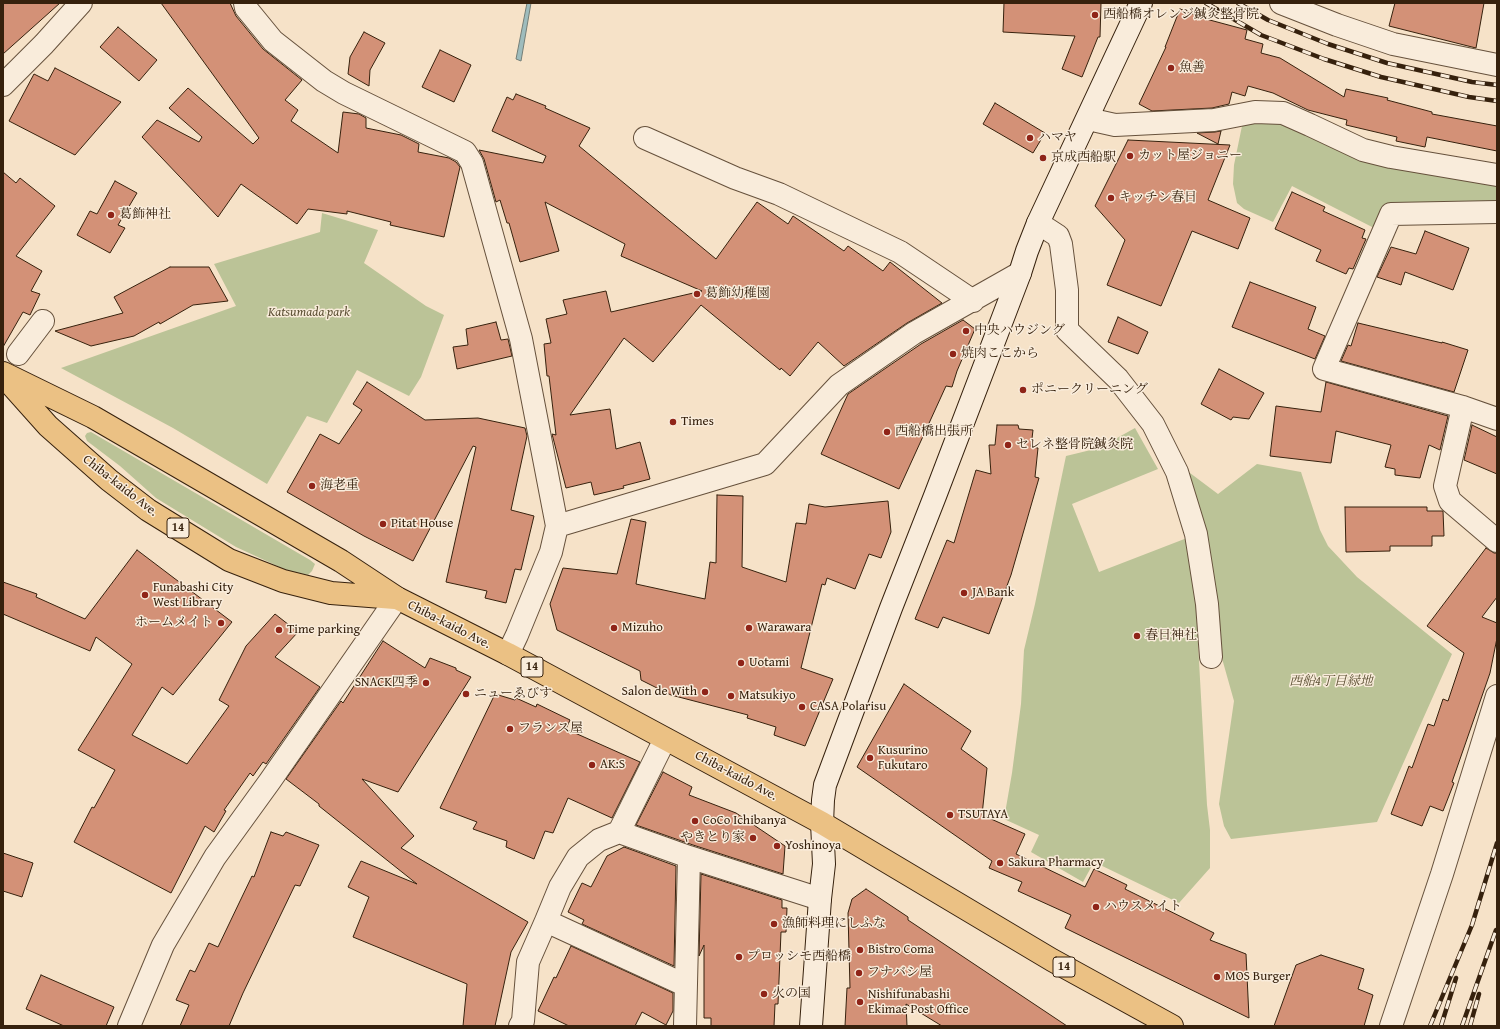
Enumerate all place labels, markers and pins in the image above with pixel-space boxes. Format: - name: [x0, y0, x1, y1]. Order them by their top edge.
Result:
- place label: 西船橋オレンジ鍼灸整骨院: [1103, 7, 1259, 23]
- marker: 西船橋オレンジ鍼灸整骨院: [1090, 10, 1100, 20]
- place label: 魚善: [1179, 60, 1205, 76]
- marker: 魚善: [1166, 63, 1176, 73]
- place label: ハマヤ: [1038, 130, 1077, 146]
- marker: ハマヤ: [1025, 133, 1035, 143]
- place label: カット屋ジョニー: [1138, 148, 1242, 164]
- place label: 京成西船駅: [1051, 150, 1116, 166]
- marker: カット屋ジョニー: [1125, 151, 1135, 161]
- marker: 京成西船駅: [1038, 153, 1048, 163]
- place label: キッチン春日: [1119, 190, 1197, 206]
- marker: キッチン春日: [1106, 193, 1116, 203]
- place label: 葛飾神社: [119, 207, 171, 223]
- marker: 葛飾神社: [106, 210, 116, 220]
- place label: 葛飾幼稚園: [705, 286, 770, 302]
- marker: 葛飾幼稚園: [692, 289, 702, 299]
- place label: 中央ハウジング: [974, 323, 1065, 339]
- marker: 中央ハウジング: [961, 326, 971, 336]
- place label: 焼肉ここから: [961, 346, 1039, 362]
- marker: 焼肉ここから: [948, 349, 958, 359]
- place label: ポニークリーニング: [1031, 382, 1148, 398]
- marker: ポニークリーニング: [1018, 385, 1028, 395]
- place label: Times: [681, 414, 714, 430]
- marker: Times: [668, 417, 678, 427]
- place label: 西船橋出張所: [895, 424, 973, 440]
- marker: 西船橋出張所: [882, 427, 892, 437]
- place label: セレネ整骨院鍼灸院: [1016, 437, 1133, 453]
- marker: セレネ整骨院鍼灸院: [1003, 440, 1013, 450]
- place label: 海老重: [320, 478, 359, 494]
- marker: 海老重: [307, 481, 317, 491]
- place label: Pitat House: [391, 516, 453, 532]
- marker: Pitat House: [378, 519, 388, 529]
- place label: Funabashi City West Library: [153, 580, 233, 611]
- place label: JA Bank: [972, 585, 1014, 601]
- marker: JA Bank: [959, 588, 969, 598]
- marker: Funabashi City West Library: [140, 590, 150, 600]
- place label: ホームメイト: [135, 615, 213, 631]
- marker: ホームメイト: [216, 618, 226, 628]
- place label: Mizuho: [622, 620, 663, 636]
- place label: Warawara: [757, 620, 811, 636]
- place label: Time parking: [287, 622, 360, 638]
- marker: Mizuho: [609, 623, 619, 633]
- marker: Warawara: [744, 623, 754, 633]
- marker: Time parking: [274, 625, 284, 635]
- place label: 春日神社: [1145, 628, 1197, 644]
- marker: 春日神社: [1132, 631, 1142, 641]
- place label: Uotami: [749, 655, 789, 671]
- marker: Uotami: [736, 658, 746, 668]
- place label: SNACK四季: [355, 675, 418, 691]
- marker: SNACK四季: [421, 678, 431, 688]
- place label: Salon de With: [622, 684, 697, 700]
- place label: ニューゑびす: [474, 686, 552, 702]
- marker: Salon de With: [700, 687, 710, 697]
- place label: Matsukiyo: [739, 688, 796, 704]
- marker: ニューゑびす: [461, 689, 471, 699]
- marker: Matsukiyo: [726, 691, 736, 701]
- place label: CASA Polarisu: [810, 699, 886, 715]
- marker: CASA Polarisu: [797, 702, 807, 712]
- place label: フランス屋: [518, 721, 583, 737]
- marker: フランス屋: [505, 724, 515, 734]
- place label: Kusurino Fukutaro: [878, 743, 928, 774]
- marker: Kusurino Fukutaro: [865, 753, 875, 763]
- place label: AK:S: [600, 757, 625, 773]
- marker: AK:S: [587, 760, 597, 770]
- place label: TSUTAYA: [958, 807, 1008, 823]
- marker: TSUTAYA: [945, 810, 955, 820]
- place label: CoCo Ichibanya: [703, 813, 786, 829]
- marker: CoCo Ichibanya: [690, 816, 700, 826]
- place label: やきとり家: [680, 830, 745, 846]
- marker: やきとり家: [748, 833, 758, 843]
- place label: Yoshinoya: [785, 838, 841, 854]
- marker: Yoshinoya: [772, 841, 782, 851]
- place label: Sakura Pharmacy: [1008, 855, 1103, 871]
- marker: Sakura Pharmacy: [995, 858, 1005, 868]
- place label: ハウスメイト: [1104, 899, 1182, 915]
- marker: ハウスメイト: [1091, 902, 1101, 912]
- place label: 漁師料理にしふな: [782, 916, 886, 932]
- marker: 漁師料理にしふな: [769, 919, 779, 929]
- place label: Bistro Coma: [868, 942, 934, 958]
- marker: Bistro Coma: [855, 945, 865, 955]
- place label: プロッシモ西船橋: [747, 949, 851, 965]
- marker: プロッシモ西船橋: [734, 952, 744, 962]
- place label: フナバシ屋: [867, 965, 932, 981]
- marker: フナバシ屋: [854, 968, 864, 978]
- place label: MOS Burger: [1225, 969, 1290, 985]
- marker: MOS Burger: [1212, 972, 1222, 982]
- place label: 火の国: [772, 986, 811, 1002]
- place label: Nishifunabashi Ekimae Post Office: [868, 987, 969, 1018]
- marker: 火の国: [759, 989, 769, 999]
- marker: Nishifunabashi Ekimae Post Office: [855, 997, 865, 1007]

